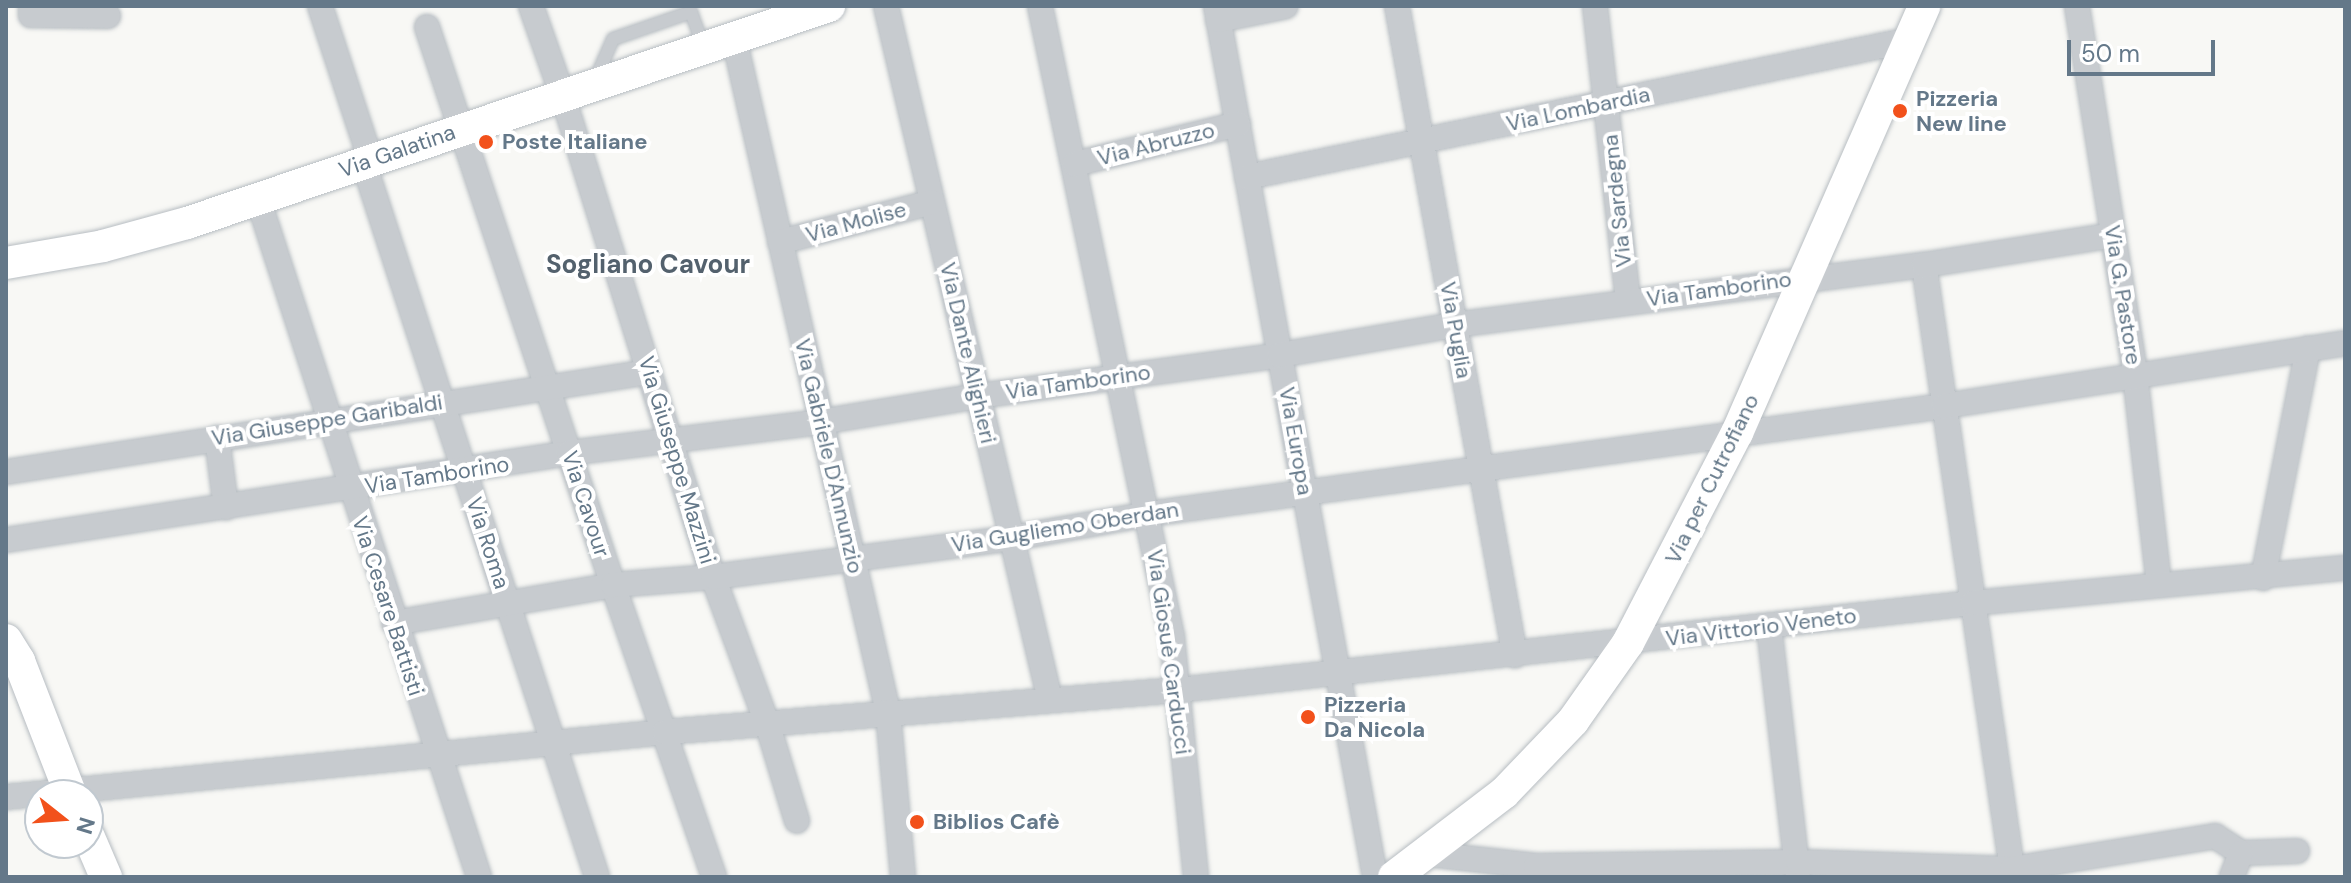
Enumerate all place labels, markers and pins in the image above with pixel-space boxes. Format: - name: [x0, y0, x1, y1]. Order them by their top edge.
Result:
- place label: Pizzeria New line: [1916, 85, 2007, 136]
- marker: Pizzeria New line: [1891, 102, 1909, 120]
- place label: Poste Italiane: [502, 129, 647, 155]
- marker: Poste Italiane: [477, 133, 495, 151]
- place label: Pizzeria Da Nicola: [1324, 691, 1425, 742]
- marker: Pizzeria Da Nicola: [1299, 708, 1317, 726]
- place label: Biblios Cafè: [933, 809, 1060, 835]
- marker: Biblios Cafè: [908, 813, 926, 831]

